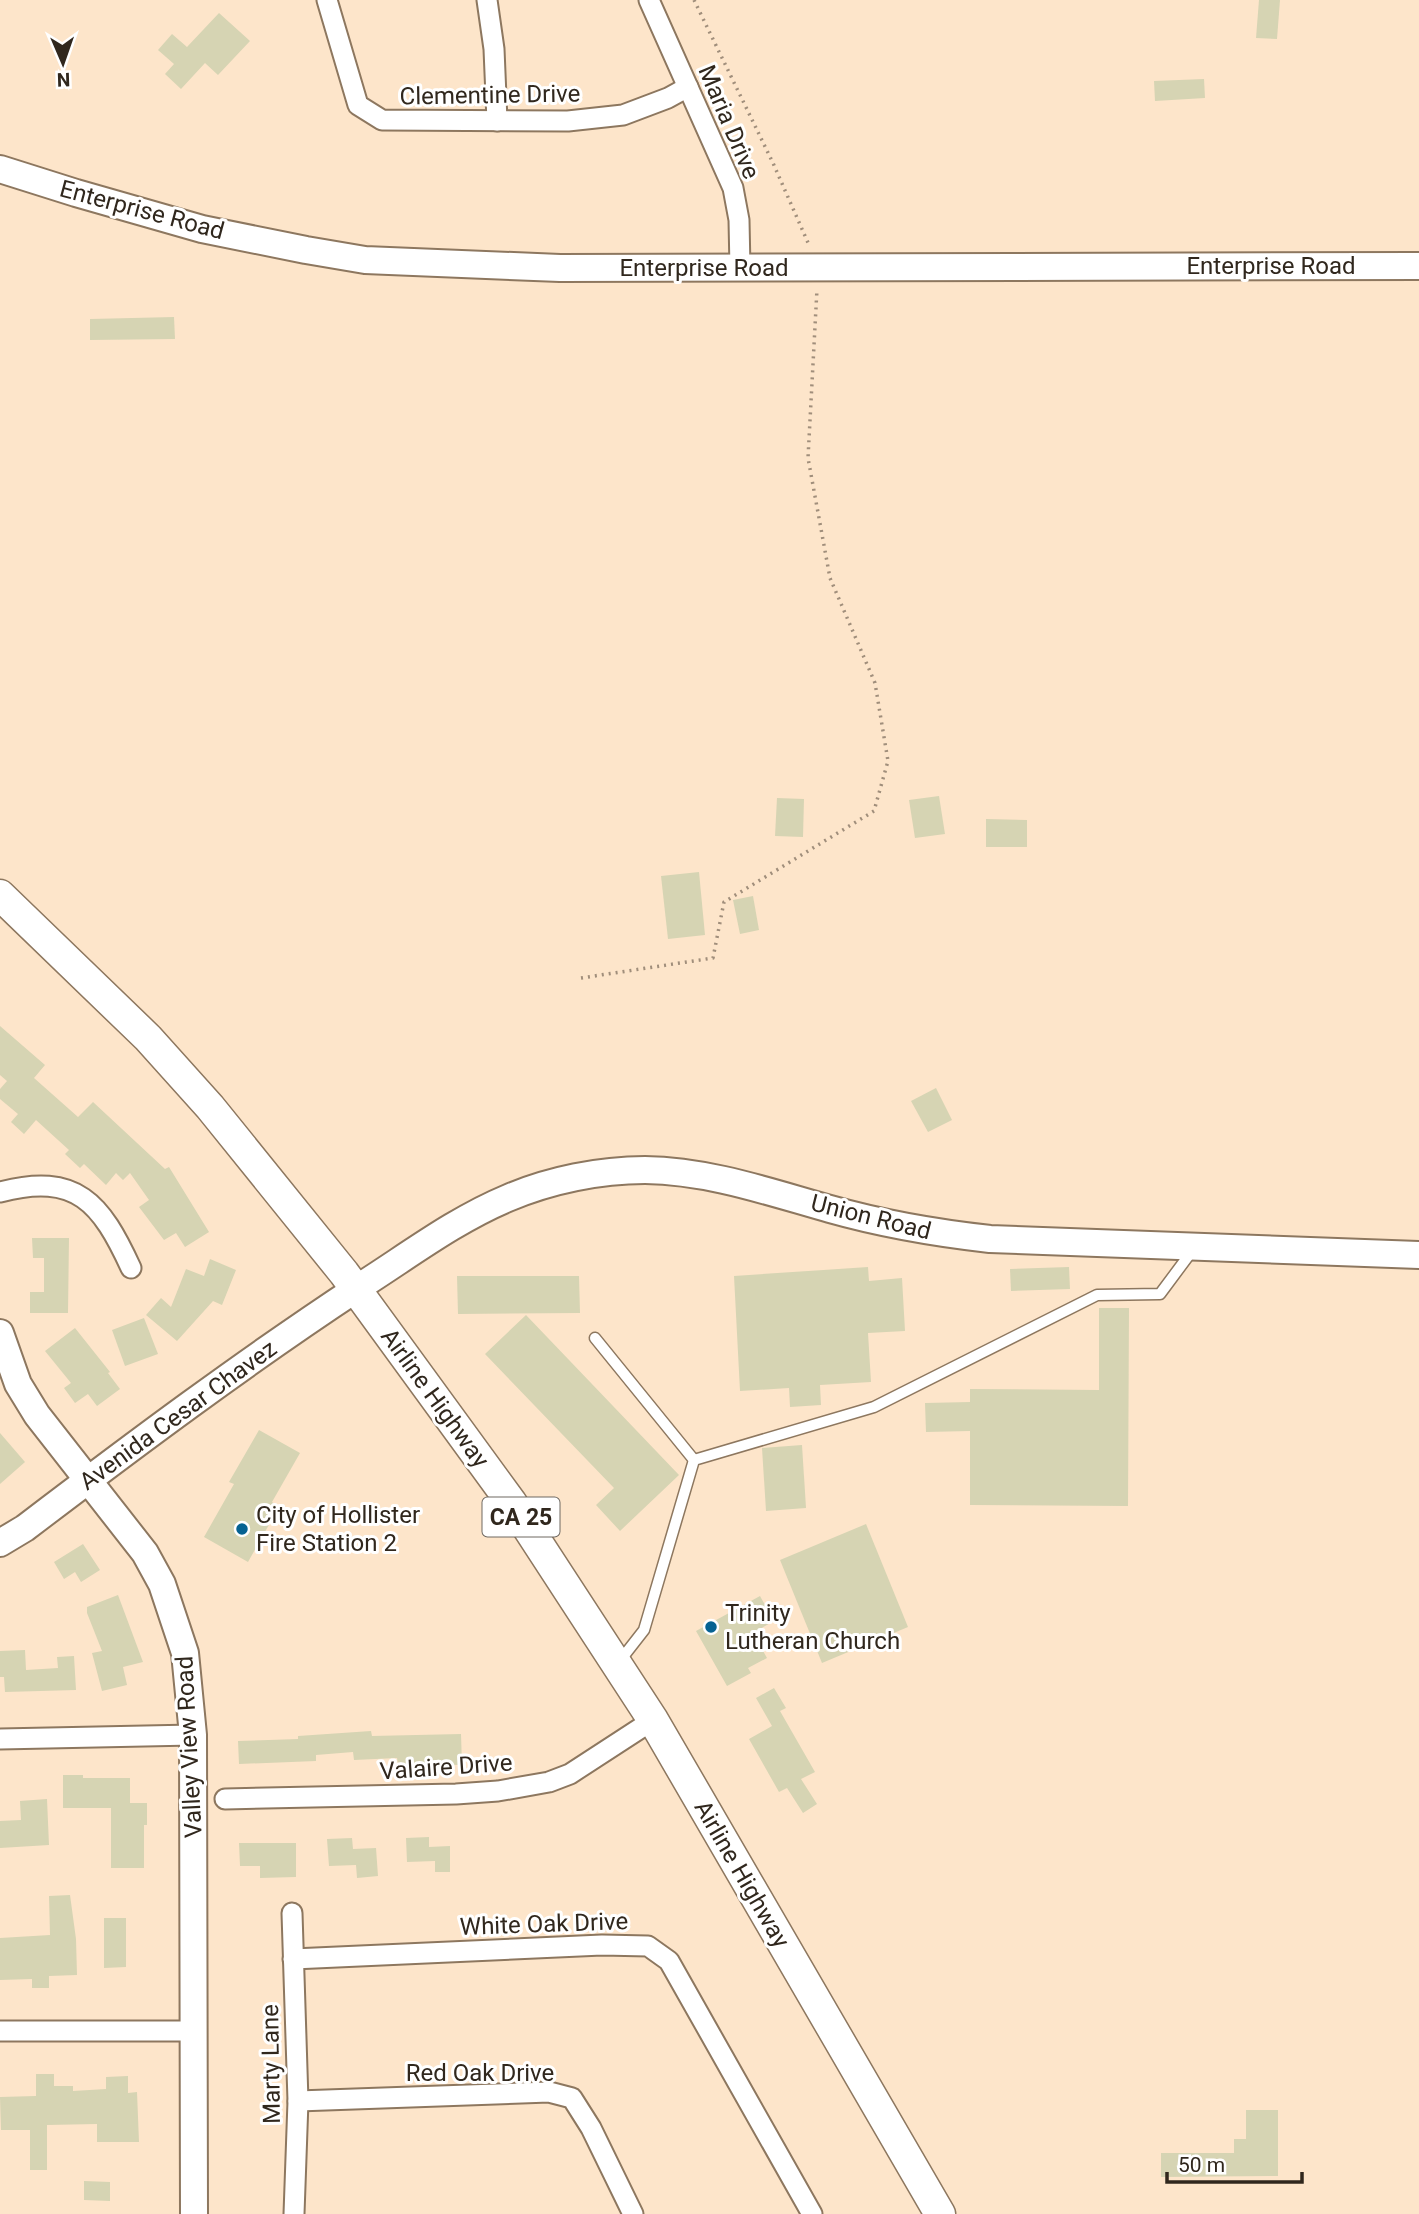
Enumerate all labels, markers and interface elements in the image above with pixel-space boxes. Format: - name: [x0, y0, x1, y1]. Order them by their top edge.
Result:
- north arrow: [28, 28, 98, 98]
- street label: Maria Drive: [692, 61, 766, 183]
- text: N: [56, 68, 71, 91]
- street label: Clementine Drive: [399, 79, 581, 111]
- street label: Enterprise Road: [57, 175, 227, 245]
- street label: Enterprise Road: [1186, 252, 1356, 280]
- street label: Enterprise Road: [619, 254, 789, 282]
- street label: Union Road: [808, 1189, 934, 1245]
- street label: Airline Highway: [375, 1323, 495, 1474]
- street label: Avenida Cesar Chavez: [74, 1334, 282, 1496]
- road number: CA 25: [482, 1498, 560, 1536]
- place label: City of Hollister Fire Station 2: [256, 1501, 420, 1557]
- marker: City of Hollister Fire Station 2: [234, 1521, 250, 1537]
- place label: Trinity Lutheran Church: [725, 1599, 900, 1655]
- marker: Trinity Lutheran Church: [703, 1619, 719, 1635]
- street label: Valley View Road: [170, 1655, 208, 1839]
- street label: Valaire Drive: [379, 1748, 513, 1786]
- street label: Airline Highway: [689, 1795, 796, 1953]
- street label: White Oak Drive: [459, 1907, 629, 1941]
- street label: Marty Lane: [256, 2004, 286, 2124]
- street label: Red Oak Drive: [406, 2059, 554, 2087]
- scale bar: [1167, 2140, 1302, 2184]
- text: 50 m: [1178, 2153, 1225, 2177]

